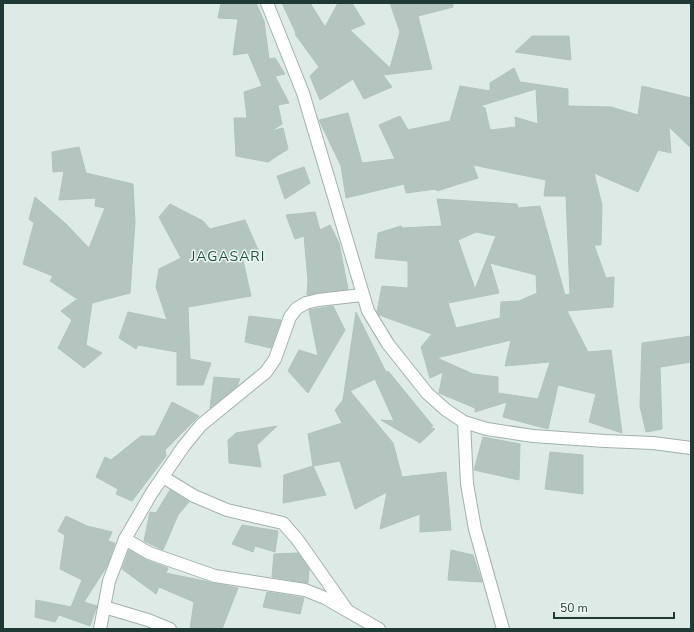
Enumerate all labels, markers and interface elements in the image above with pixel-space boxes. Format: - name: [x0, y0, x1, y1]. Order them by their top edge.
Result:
- district label: JAGASARI: [190, 247, 265, 266]
- scale bar: [554, 594, 674, 620]
- text: 50 m: [560, 600, 588, 616]

